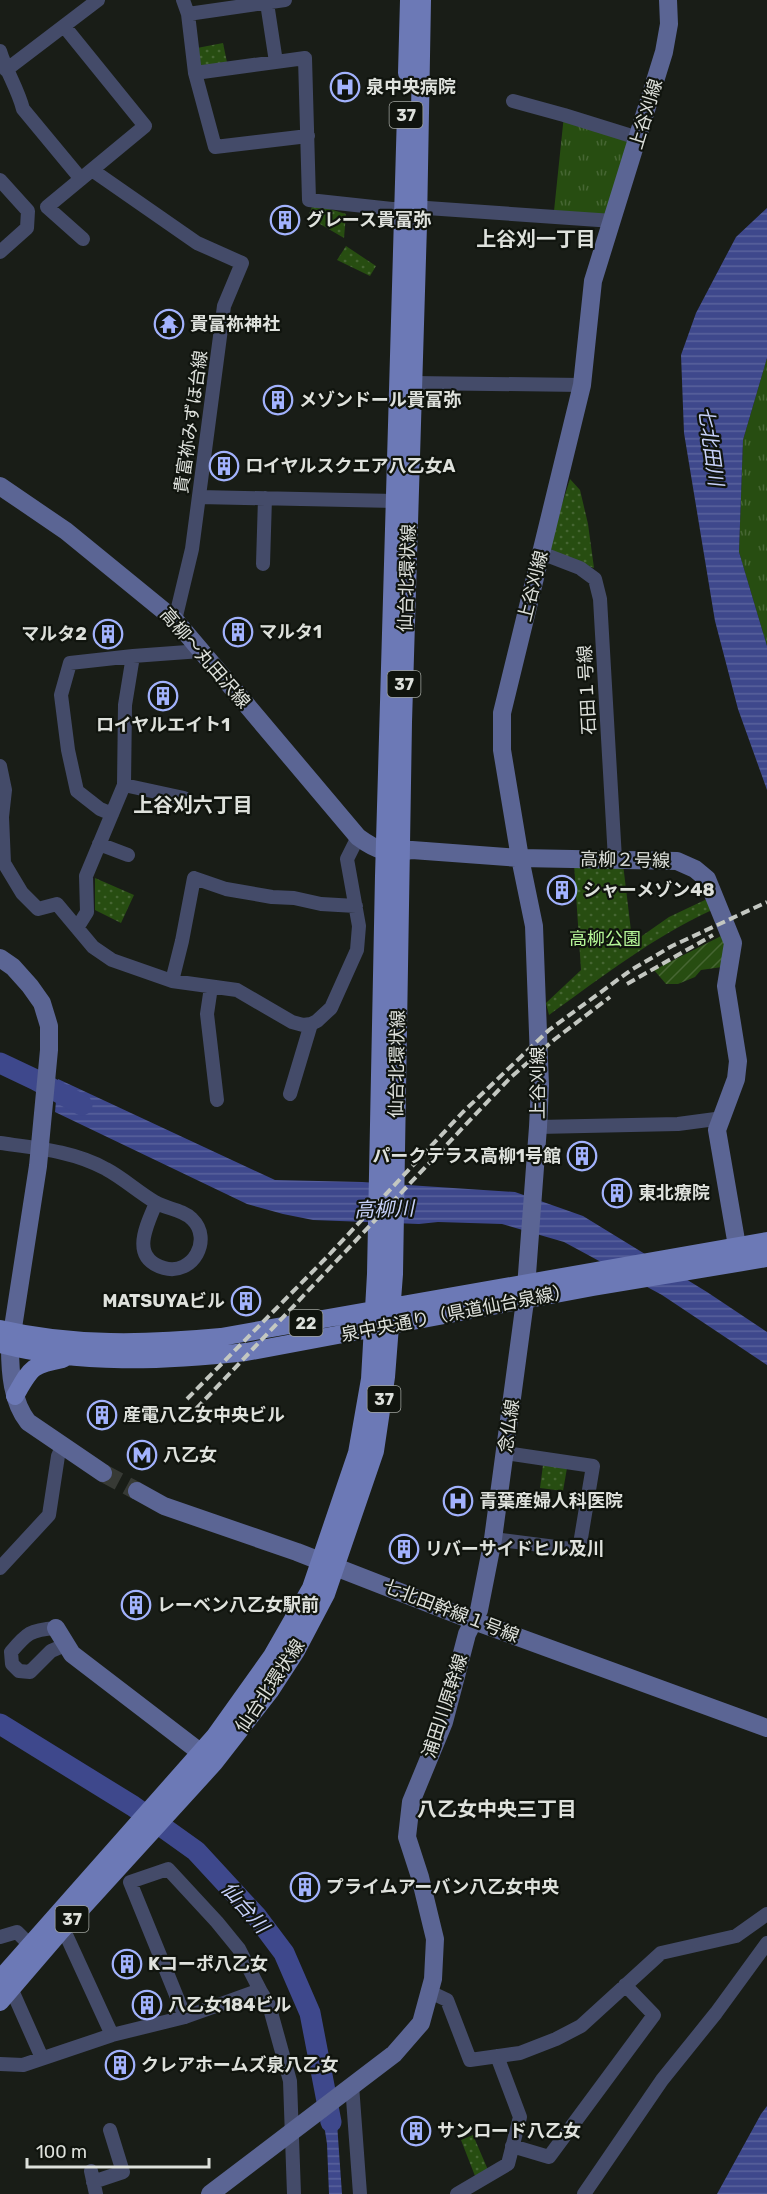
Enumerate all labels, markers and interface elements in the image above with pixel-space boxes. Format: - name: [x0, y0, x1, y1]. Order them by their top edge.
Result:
- hospital icon: 泉中央病院: [329, 71, 361, 103]
- place label: 泉中央病院: [366, 76, 456, 98]
- street label: 上谷刈線: [625, 76, 667, 152]
- road number: 37: [390, 102, 422, 128]
- building icon: グレース貴富弥: [269, 204, 301, 236]
- place label: グレース貴富弥: [306, 209, 432, 231]
- district label: 上谷刈一丁目: [476, 227, 596, 251]
- temple icon: 貴富祢神社: [153, 308, 185, 340]
- place label: 貴富祢神社: [190, 313, 280, 335]
- street label: 貴富祢みずほ台線: [170, 349, 212, 495]
- building icon: メゾンドール貴富弥: [262, 384, 294, 416]
- place label: メゾンドール貴富弥: [299, 389, 462, 411]
- water label: 七北田川: [694, 405, 729, 489]
- building icon: ロイヤルスクエア八乙女A: [208, 450, 240, 482]
- place label: ロイヤルスクエア八乙女A: [245, 455, 455, 477]
- street label: 仙台北環状線: [394, 524, 420, 632]
- street label: 上谷刈線: [514, 548, 552, 624]
- street label: 高柳～丸田沢線: [155, 603, 255, 713]
- building icon: マルタ1: [222, 616, 254, 648]
- building icon: マルタ2: [92, 618, 124, 650]
- place label: マルタ1: [259, 621, 322, 643]
- place label: マルタ2: [21, 623, 87, 645]
- street label: 石田１号線: [574, 644, 600, 736]
- road number: 37: [388, 671, 420, 697]
- building icon: ロイヤルエイト1: [147, 680, 179, 712]
- place label: ロイヤルエイト1: [96, 714, 230, 736]
- district label: 上谷刈六丁目: [133, 793, 253, 817]
- street label: 高柳２号線: [580, 848, 670, 872]
- building icon: シャーメゾン48: [546, 874, 578, 906]
- place label: シャーメゾン48: [583, 879, 715, 901]
- park label: 高柳公園: [569, 928, 641, 950]
- street label: 仙台北環状線: [385, 1010, 409, 1118]
- street label: 上谷刈線: [527, 1047, 549, 1119]
- building icon: パークテラス高柳1号館: [566, 1140, 598, 1172]
- place label: パークテラス高柳1号館: [372, 1145, 561, 1167]
- building icon: 東北療院: [601, 1177, 633, 1209]
- place label: 東北療院: [638, 1182, 710, 1204]
- water label: 高柳川: [354, 1196, 416, 1222]
- street label: 泉中央通り（県道仙台泉線）: [339, 1280, 573, 1346]
- building icon: MATSUYAビル: [230, 1285, 262, 1317]
- place label: MATSUYAビル: [103, 1290, 225, 1312]
- road number: 22: [290, 1310, 322, 1336]
- road number: 37: [368, 1386, 400, 1412]
- street label: 念仏線: [494, 1398, 524, 1454]
- building icon: 産電八乙女中央ビル: [86, 1399, 118, 1431]
- place label: 産電八乙女中央ビル: [123, 1404, 285, 1426]
- metro station icon: 八乙女: [126, 1439, 158, 1471]
- place label: 八乙女: [163, 1444, 217, 1466]
- hospital icon: 青葉産婦人科医院: [442, 1485, 474, 1517]
- place label: 青葉産婦人科医院: [479, 1490, 623, 1512]
- building icon: リバーサイドヒル及川: [388, 1533, 420, 1565]
- place label: リバーサイドヒル及川: [425, 1538, 605, 1560]
- street label: 七北田幹線１号線: [380, 1575, 522, 1647]
- building icon: レーベン八乙女駅前: [120, 1589, 152, 1621]
- place label: レーベン八乙女駅前: [157, 1594, 319, 1616]
- street label: 仙台北環状線: [231, 1635, 309, 1737]
- street label: 浦田川原幹線: [418, 1651, 472, 1761]
- district label: 八乙女中央三丁目: [417, 1797, 577, 1821]
- building icon: プライムアーバン八乙女中央: [289, 1871, 321, 1903]
- water label: 仙台川: [216, 1876, 275, 1939]
- place label: プライムアーバン八乙女中央: [326, 1876, 559, 1898]
- road number: 37: [56, 1906, 88, 1932]
- building icon: Kコーポ八乙女: [111, 1948, 143, 1980]
- place label: Kコーポ八乙女: [148, 1953, 268, 1975]
- building icon: 八乙女184ビル: [131, 1989, 163, 2021]
- place label: 八乙女184ビル: [168, 1994, 291, 2016]
- building icon: クレアホームズ泉八乙女: [104, 2049, 136, 2081]
- place label: クレアホームズ泉八乙女: [141, 2054, 338, 2076]
- building icon: サンロード八乙女: [400, 2115, 432, 2147]
- place label: サンロード八乙女: [437, 2120, 581, 2142]
- scale bar: [27, 2131, 208, 2169]
- text: 100 m: [36, 2141, 87, 2163]

